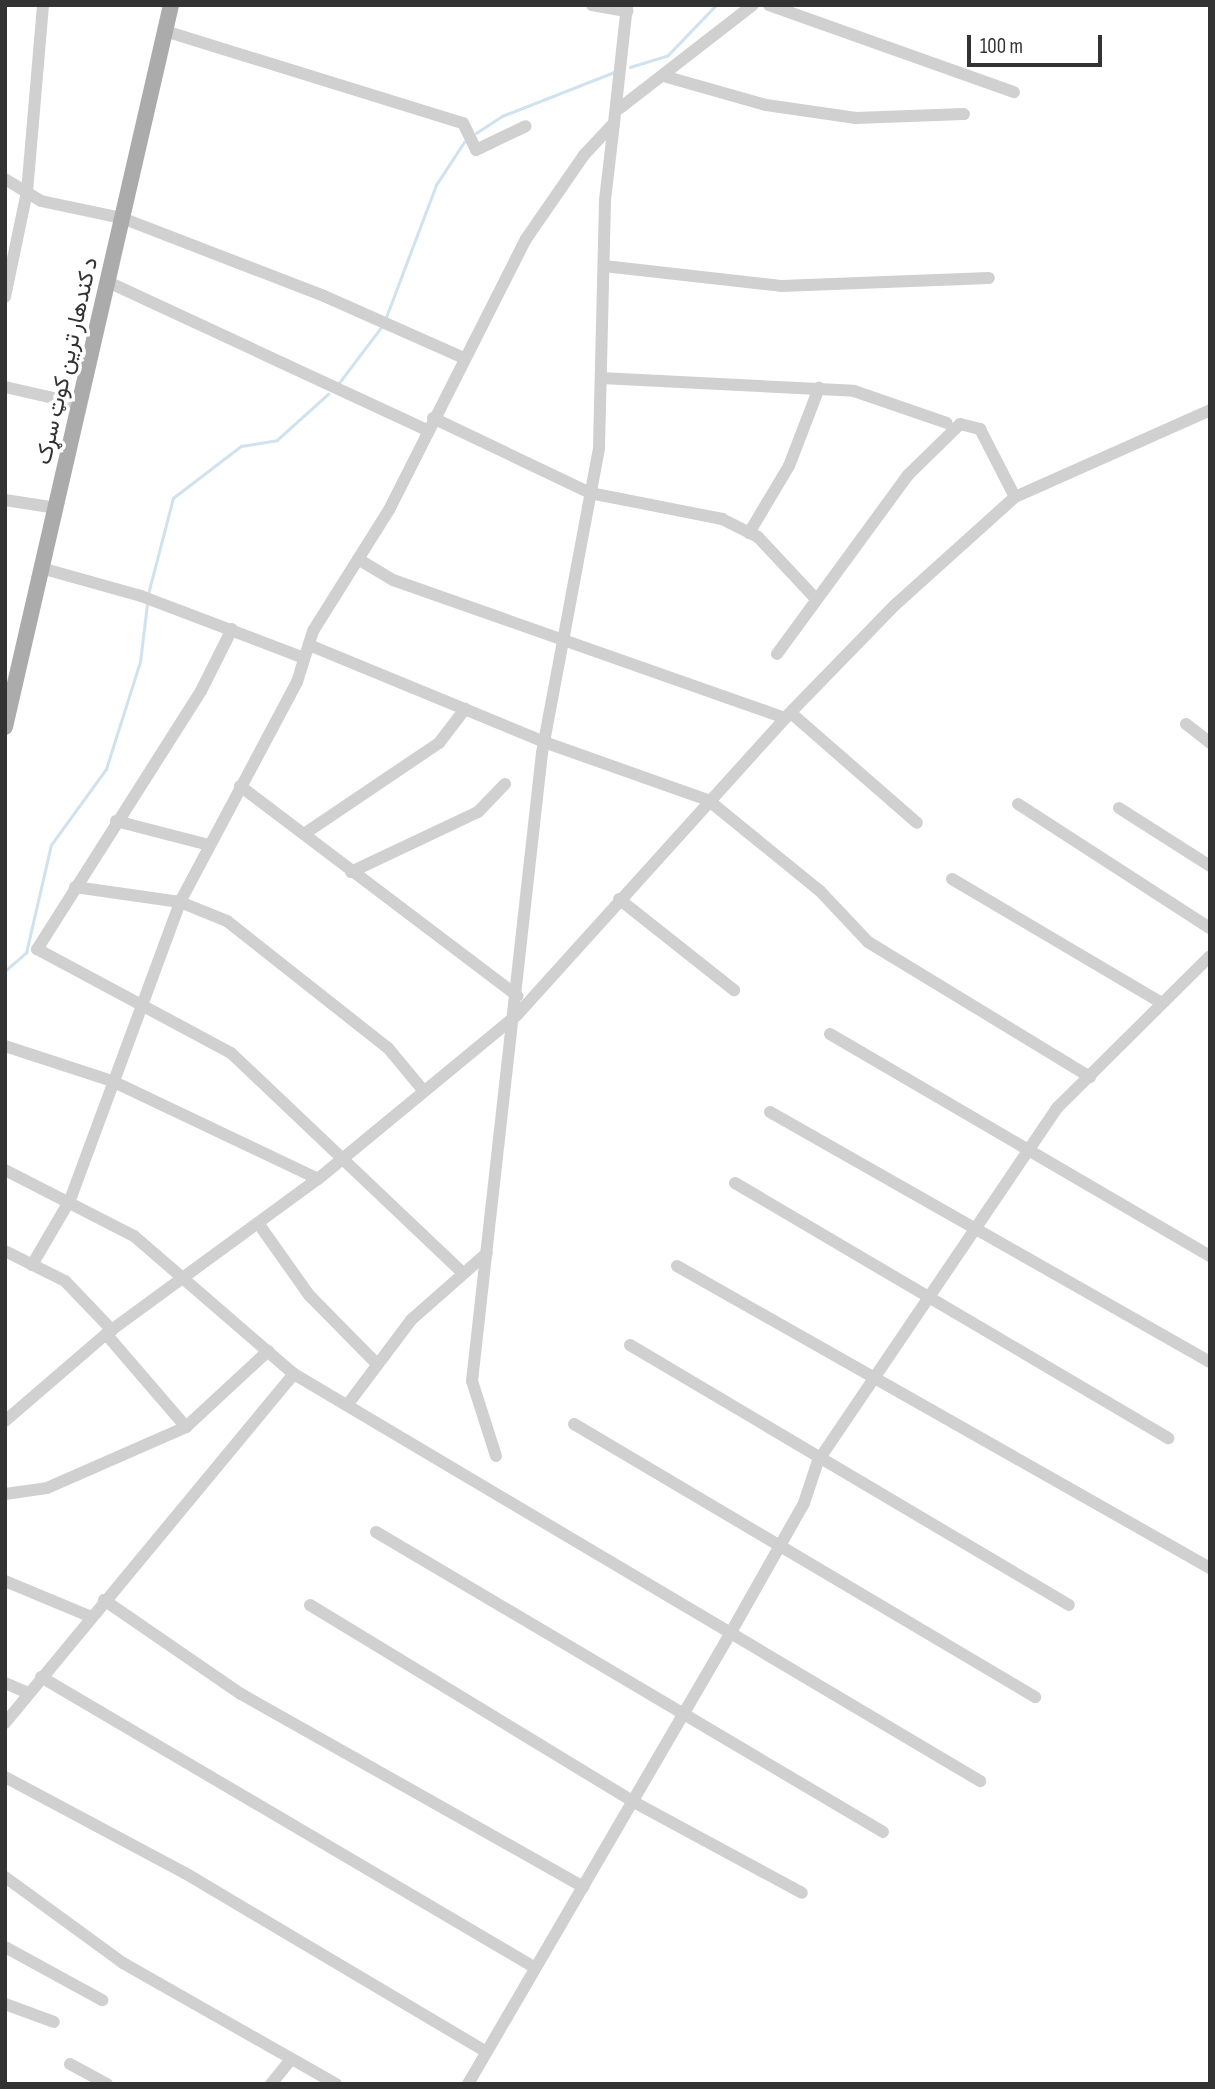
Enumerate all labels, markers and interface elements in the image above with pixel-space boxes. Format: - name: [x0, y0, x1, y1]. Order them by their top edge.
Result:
- scale bar: [970, 21, 1105, 65]
- text: 100 m: [980, 34, 1023, 59]
- street label: د کندهار ترين کوټ سړک: [30, 255, 104, 467]

